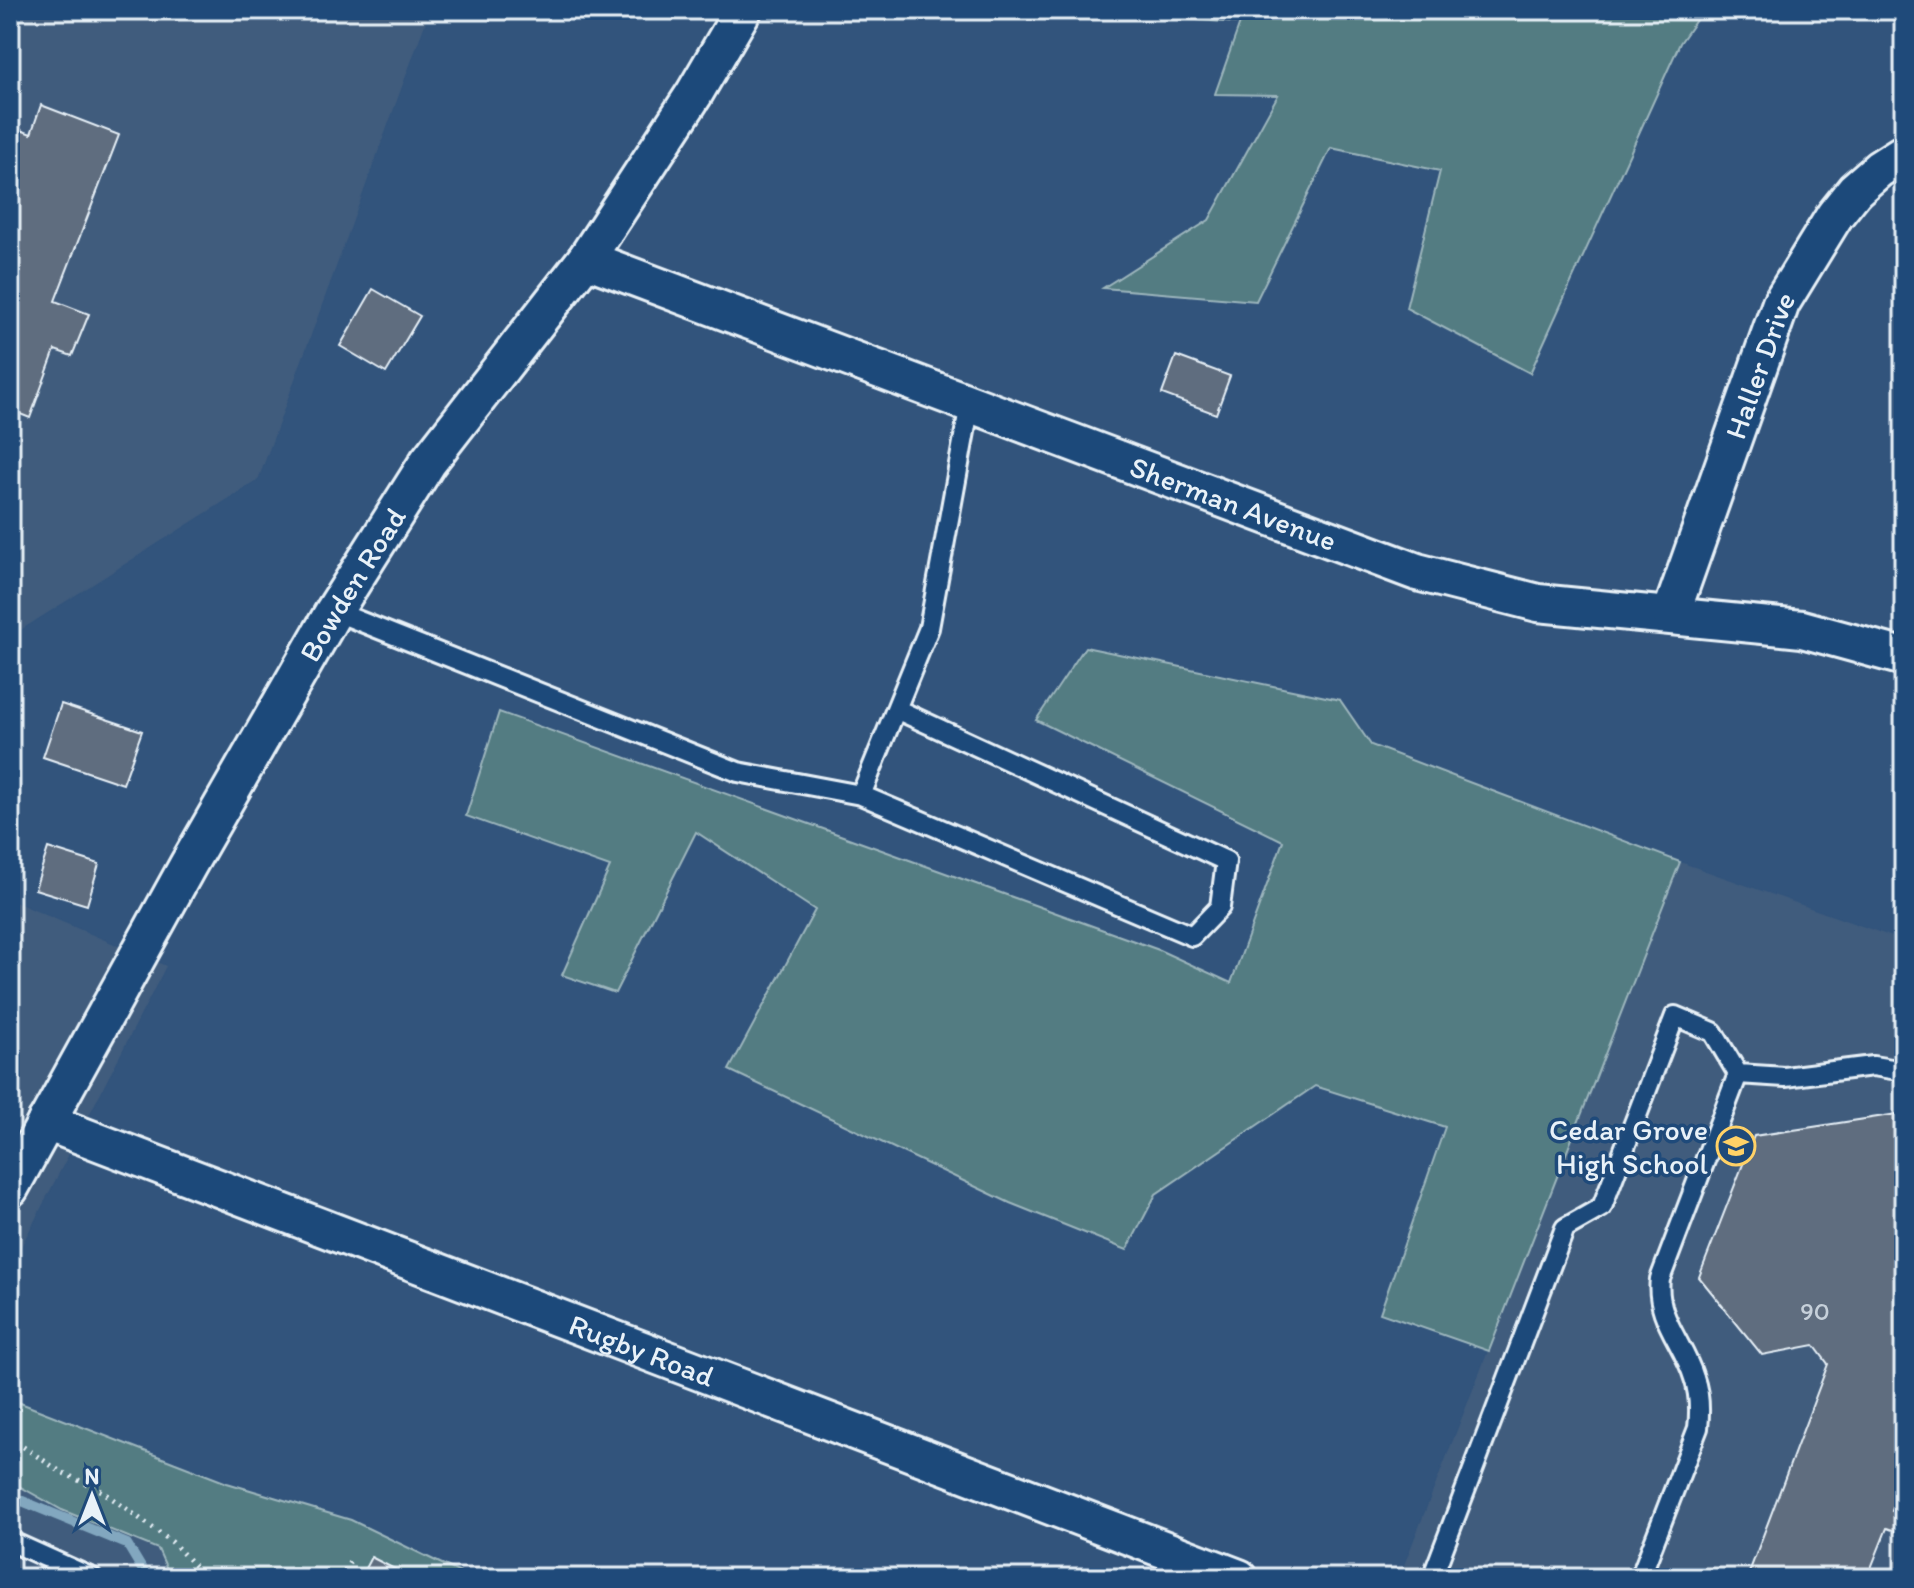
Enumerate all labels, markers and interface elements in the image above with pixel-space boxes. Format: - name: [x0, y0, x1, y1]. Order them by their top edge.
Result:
- street label: Haller Drive: [1716, 284, 1803, 444]
- street label: Sherman Avenue: [1125, 447, 1342, 559]
- street label: Bowden Road: [290, 500, 414, 668]
- place label: Cedar Grove High School: [1549, 1111, 1709, 1182]
- school or university icon: Cedar Grove High School: [1715, 1125, 1757, 1167]
- house number: 90: [1800, 1295, 1830, 1327]
- street label: Rugby Road: [564, 1305, 720, 1394]
- north arrow: [52, 1456, 132, 1536]
- text: N: [85, 1463, 99, 1490]

